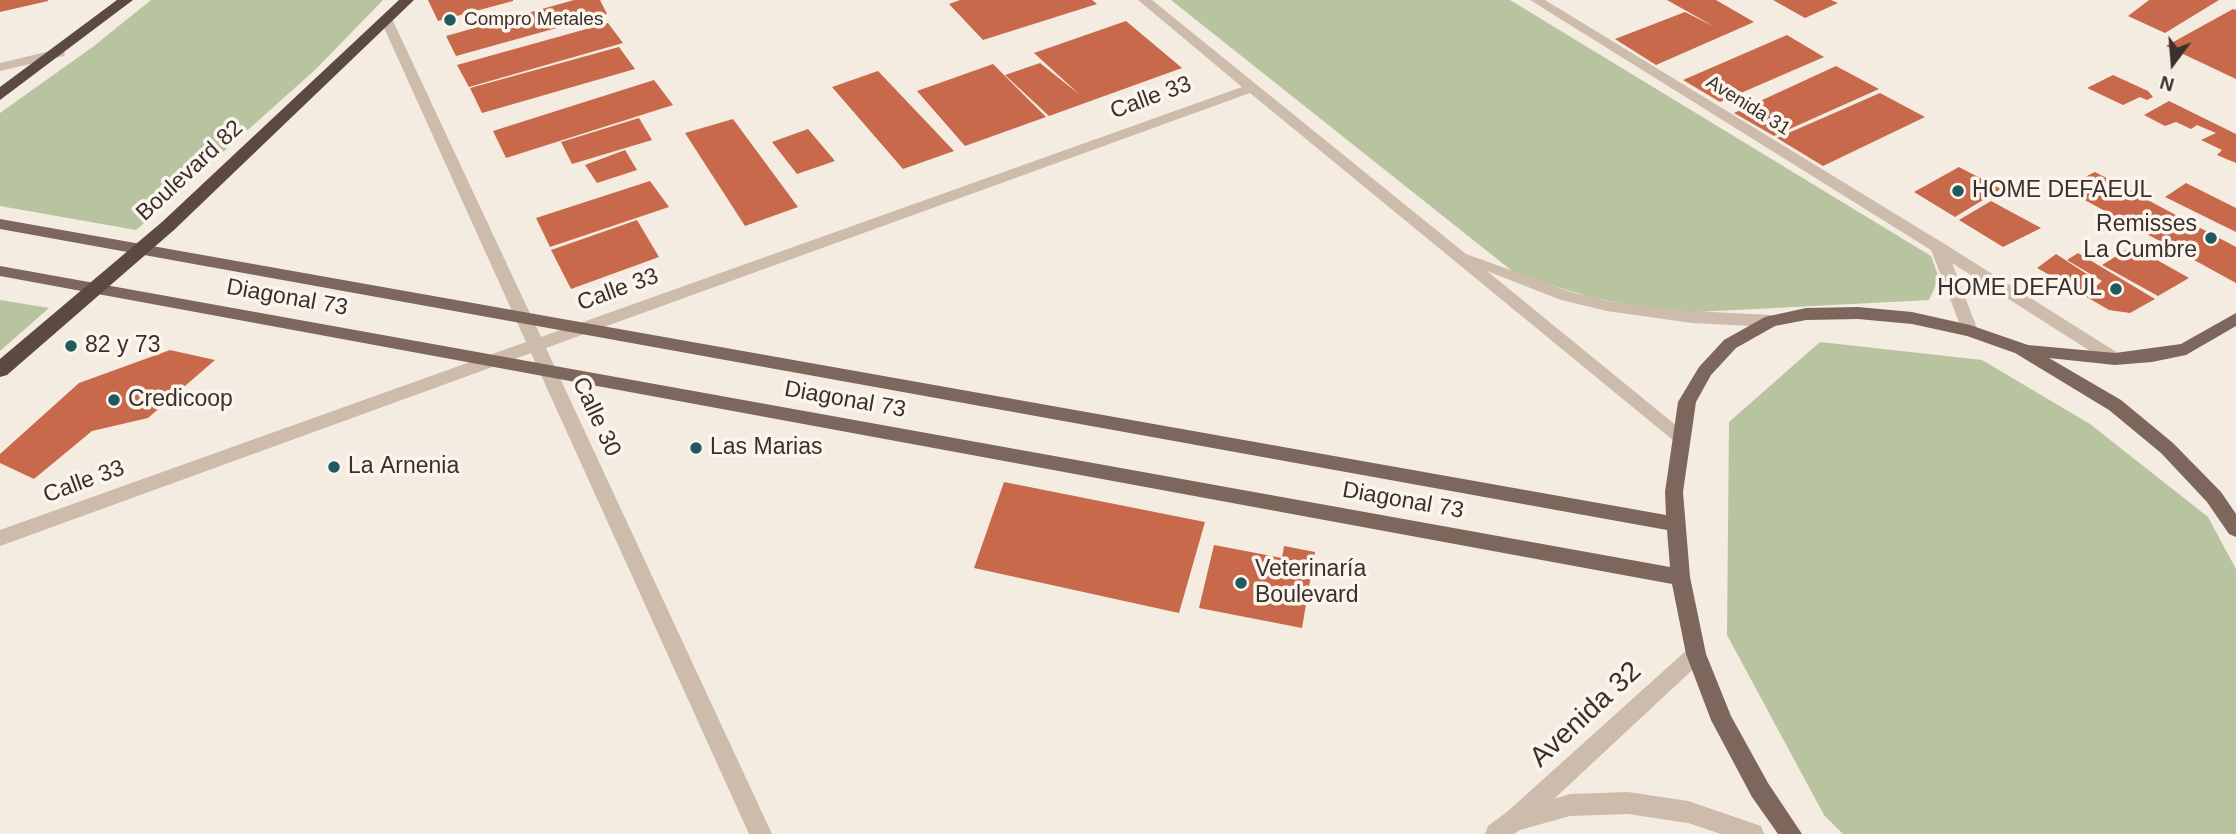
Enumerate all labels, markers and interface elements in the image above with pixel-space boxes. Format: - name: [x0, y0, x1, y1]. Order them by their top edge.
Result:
- place label: Compro Metales: [464, 9, 603, 31]
- marker: Compro Metales: [442, 12, 458, 28]
- north arrow: [2138, 28, 2208, 98]
- street label: Calle 33: [1107, 71, 1195, 125]
- street label: Avenida 31: [1702, 71, 1794, 141]
- text: N: [2158, 72, 2177, 96]
- street label: Boulevard 82: [131, 115, 249, 227]
- place label: HOME DEFAEUL: [1972, 177, 2152, 205]
- marker: HOME DEFAEUL: [1950, 183, 1966, 199]
- place label: Remisses La Cumbre: [2083, 211, 2197, 265]
- marker: Remisses La Cumbre: [2203, 230, 2219, 246]
- street label: Calle 33: [574, 263, 662, 317]
- street label: Diagonal 73: [224, 274, 350, 322]
- place label: HOME DEFAUL: [1937, 275, 2102, 303]
- marker: HOME DEFAUL: [2108, 281, 2124, 297]
- place label: 82 y 73: [85, 332, 160, 360]
- marker: 82 y 73: [63, 338, 79, 354]
- street label: Calle 30: [566, 373, 626, 461]
- street label: Diagonal 73: [782, 376, 908, 424]
- place label: Credicoop: [128, 386, 233, 414]
- marker: Credicoop: [106, 392, 122, 408]
- place label: Las Marias: [710, 434, 822, 462]
- marker: Las Marias: [688, 440, 704, 456]
- place label: La Arnenia: [348, 453, 459, 481]
- street label: Calle 33: [40, 455, 128, 509]
- marker: La Arnenia: [326, 459, 342, 475]
- street label: Diagonal 73: [1340, 477, 1466, 525]
- place label: Veterinaría Boulevard: [1255, 556, 1366, 610]
- marker: Veterinaría Boulevard: [1233, 575, 1249, 591]
- street label: Avenida 32: [1523, 655, 1649, 775]

